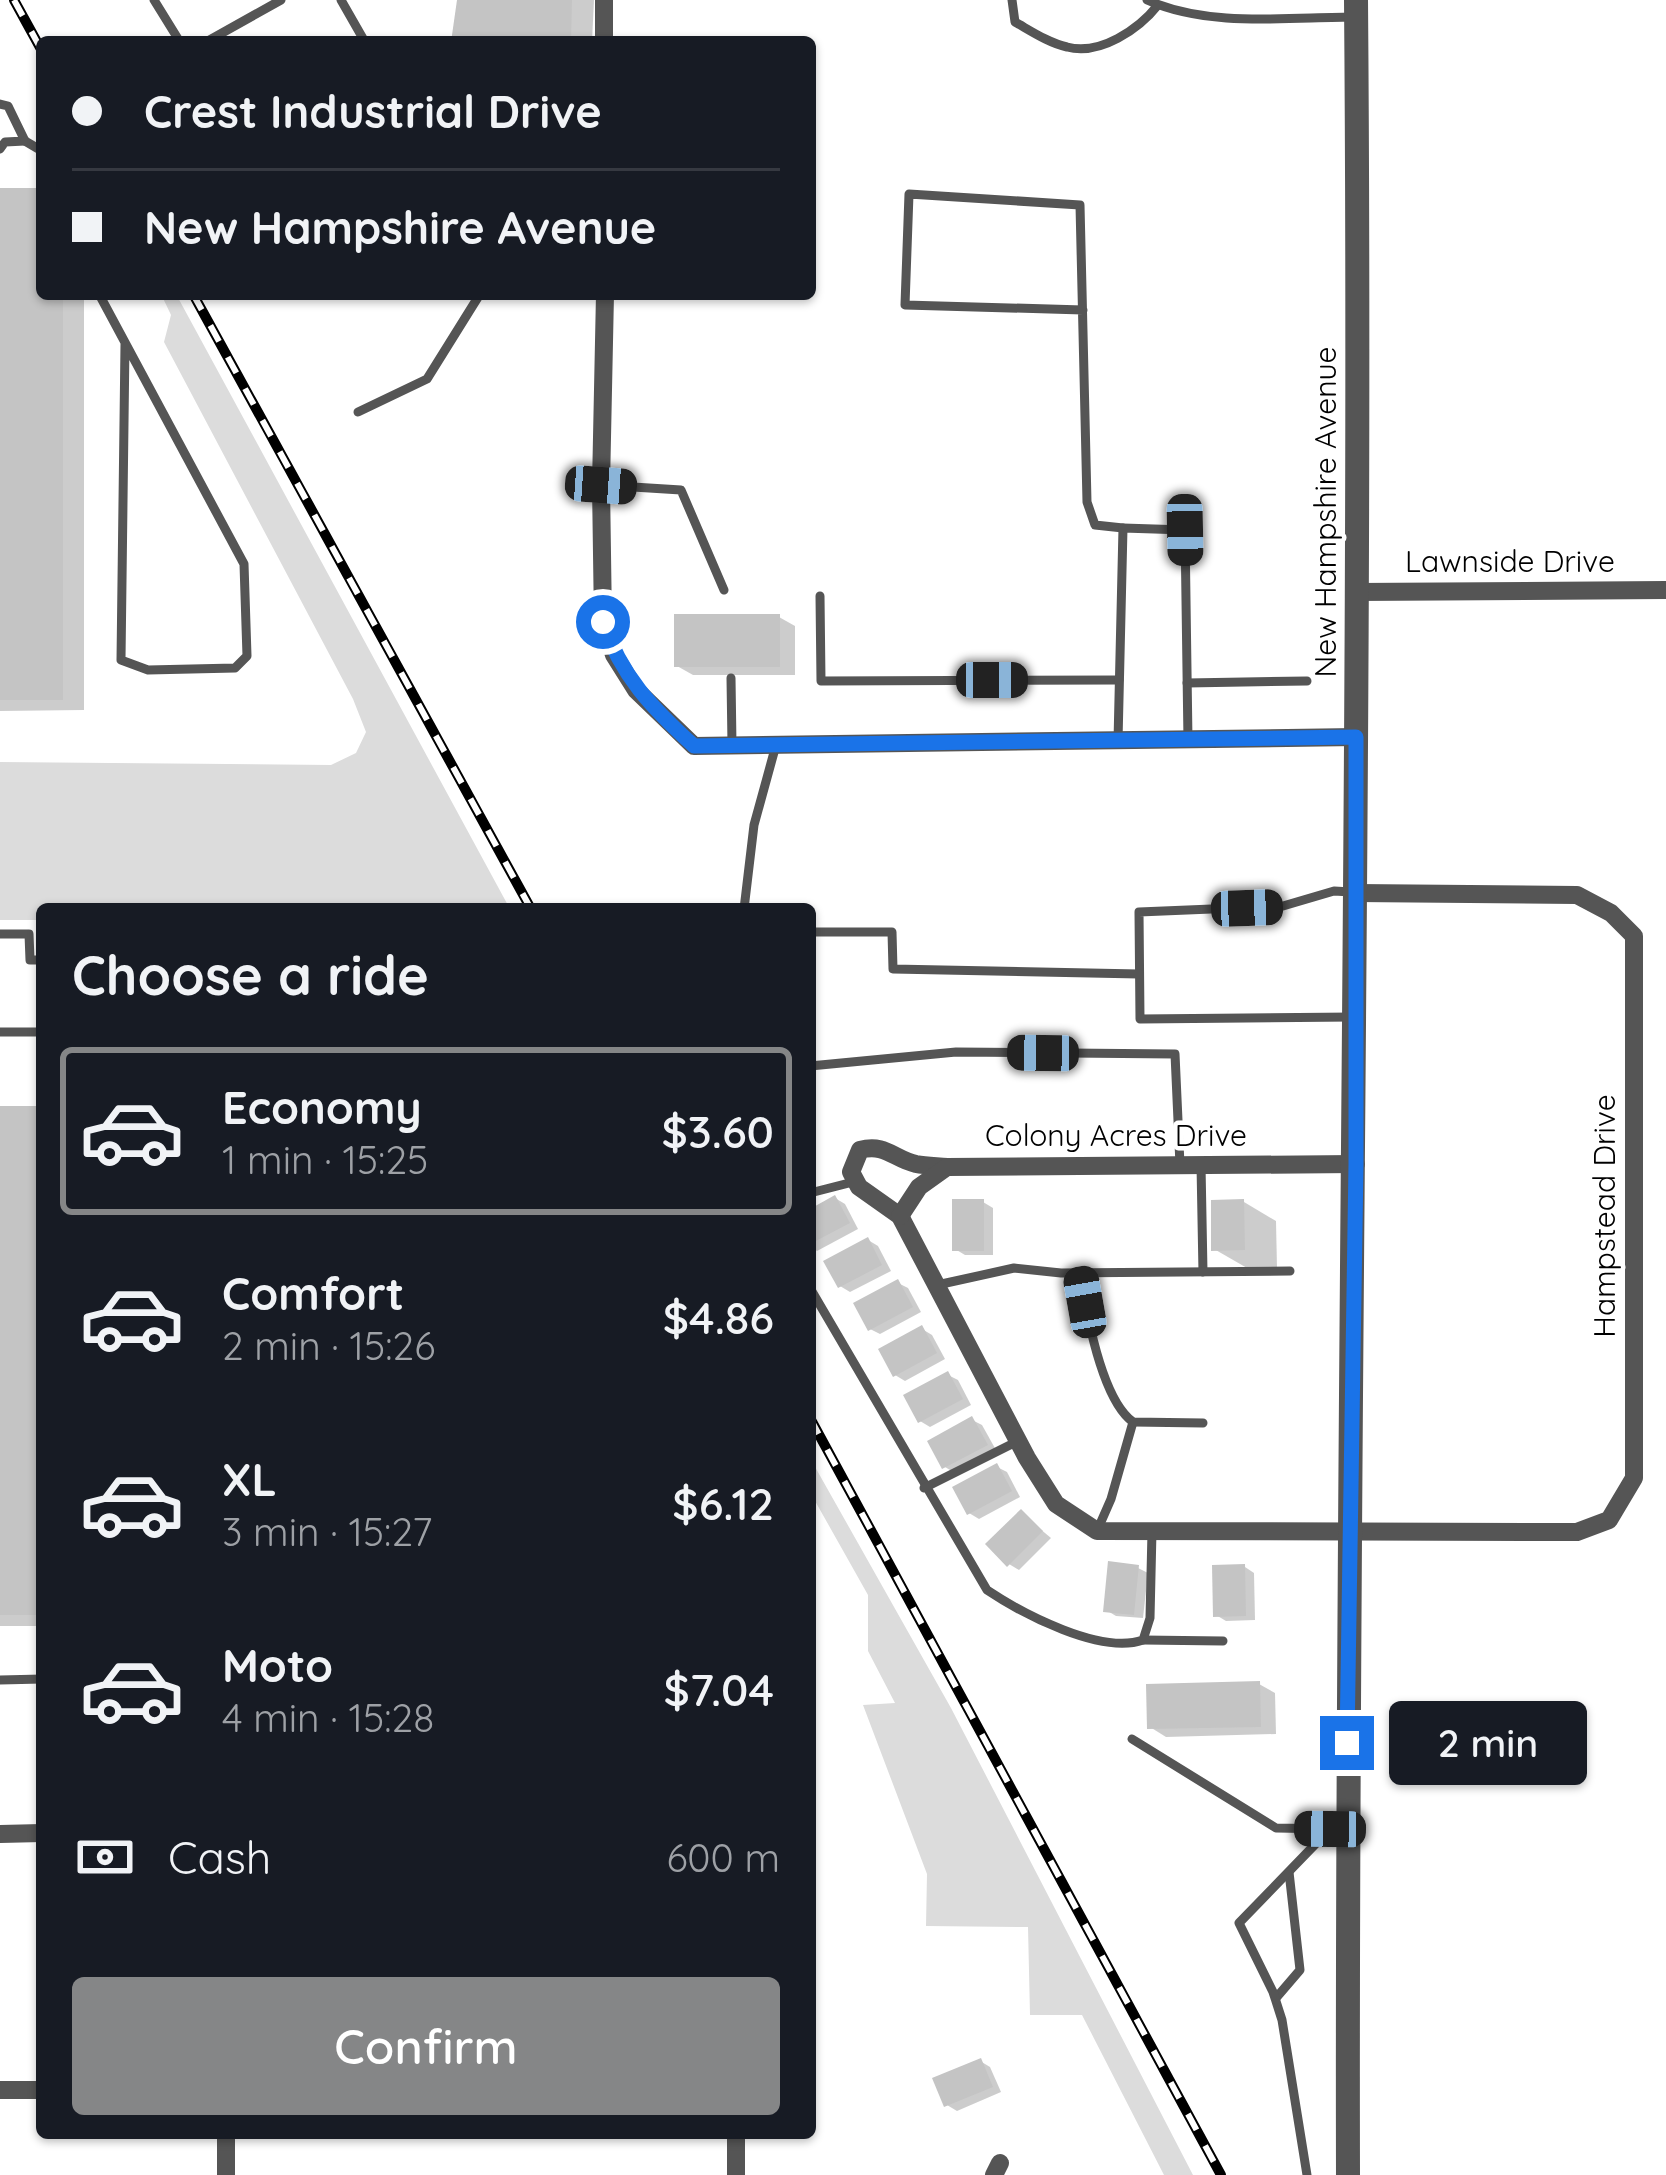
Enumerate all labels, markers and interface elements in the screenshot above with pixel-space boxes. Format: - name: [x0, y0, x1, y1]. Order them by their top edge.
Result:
- text: Crest Industrial Drive: [144, 83, 602, 139]
- text: New Hampshire Avenue: [144, 199, 656, 255]
- street label: New Hampshire Avenue: [1306, 346, 1344, 678]
- car: [564, 465, 638, 505]
- car: [1166, 494, 1204, 566]
- street label: Lawnside Drive: [1405, 542, 1615, 580]
- route start: [576, 595, 630, 649]
- car: [956, 662, 1028, 698]
- car: [1210, 889, 1284, 927]
- text: Choose a ride: [72, 941, 429, 1009]
- car: [1007, 1034, 1079, 1072]
- icon: car: [78, 1077, 186, 1185]
- text: Economy: [222, 1079, 422, 1135]
- street label: Hampstead Drive: [1585, 1094, 1623, 1338]
- text: $3.60: [661, 1103, 774, 1159]
- street label: Colony Acres Drive: [985, 1116, 1247, 1154]
- text: 1 min · 15:25: [222, 1135, 428, 1184]
- icon: car: [78, 1263, 186, 1371]
- car: [1061, 1263, 1109, 1341]
- text: Comfort: [222, 1265, 404, 1321]
- text: $4.86: [663, 1289, 774, 1345]
- text: 2 min · 15:26: [222, 1321, 435, 1370]
- icon: car: [78, 1449, 186, 1557]
- text: XL: [222, 1451, 277, 1507]
- text: $6.12: [672, 1475, 774, 1531]
- text: 3 min · 15:27: [222, 1507, 432, 1556]
- icon: car: [78, 1635, 186, 1743]
- text: Moto: [222, 1637, 333, 1693]
- text: $7.04: [663, 1661, 774, 1717]
- text: 4 min · 15:28: [222, 1693, 434, 1742]
- callout: 2 min: [1389, 1701, 1587, 1785]
- route end: [1320, 1716, 1374, 1770]
- text: 2 min: [1438, 1718, 1538, 1767]
- car: [1294, 1810, 1366, 1848]
- icon: cash: [72, 1824, 138, 1890]
- text: Cash: [168, 1829, 271, 1885]
- text: 600 m: [666, 1833, 780, 1882]
- button: Confirm: [72, 1977, 780, 2115]

